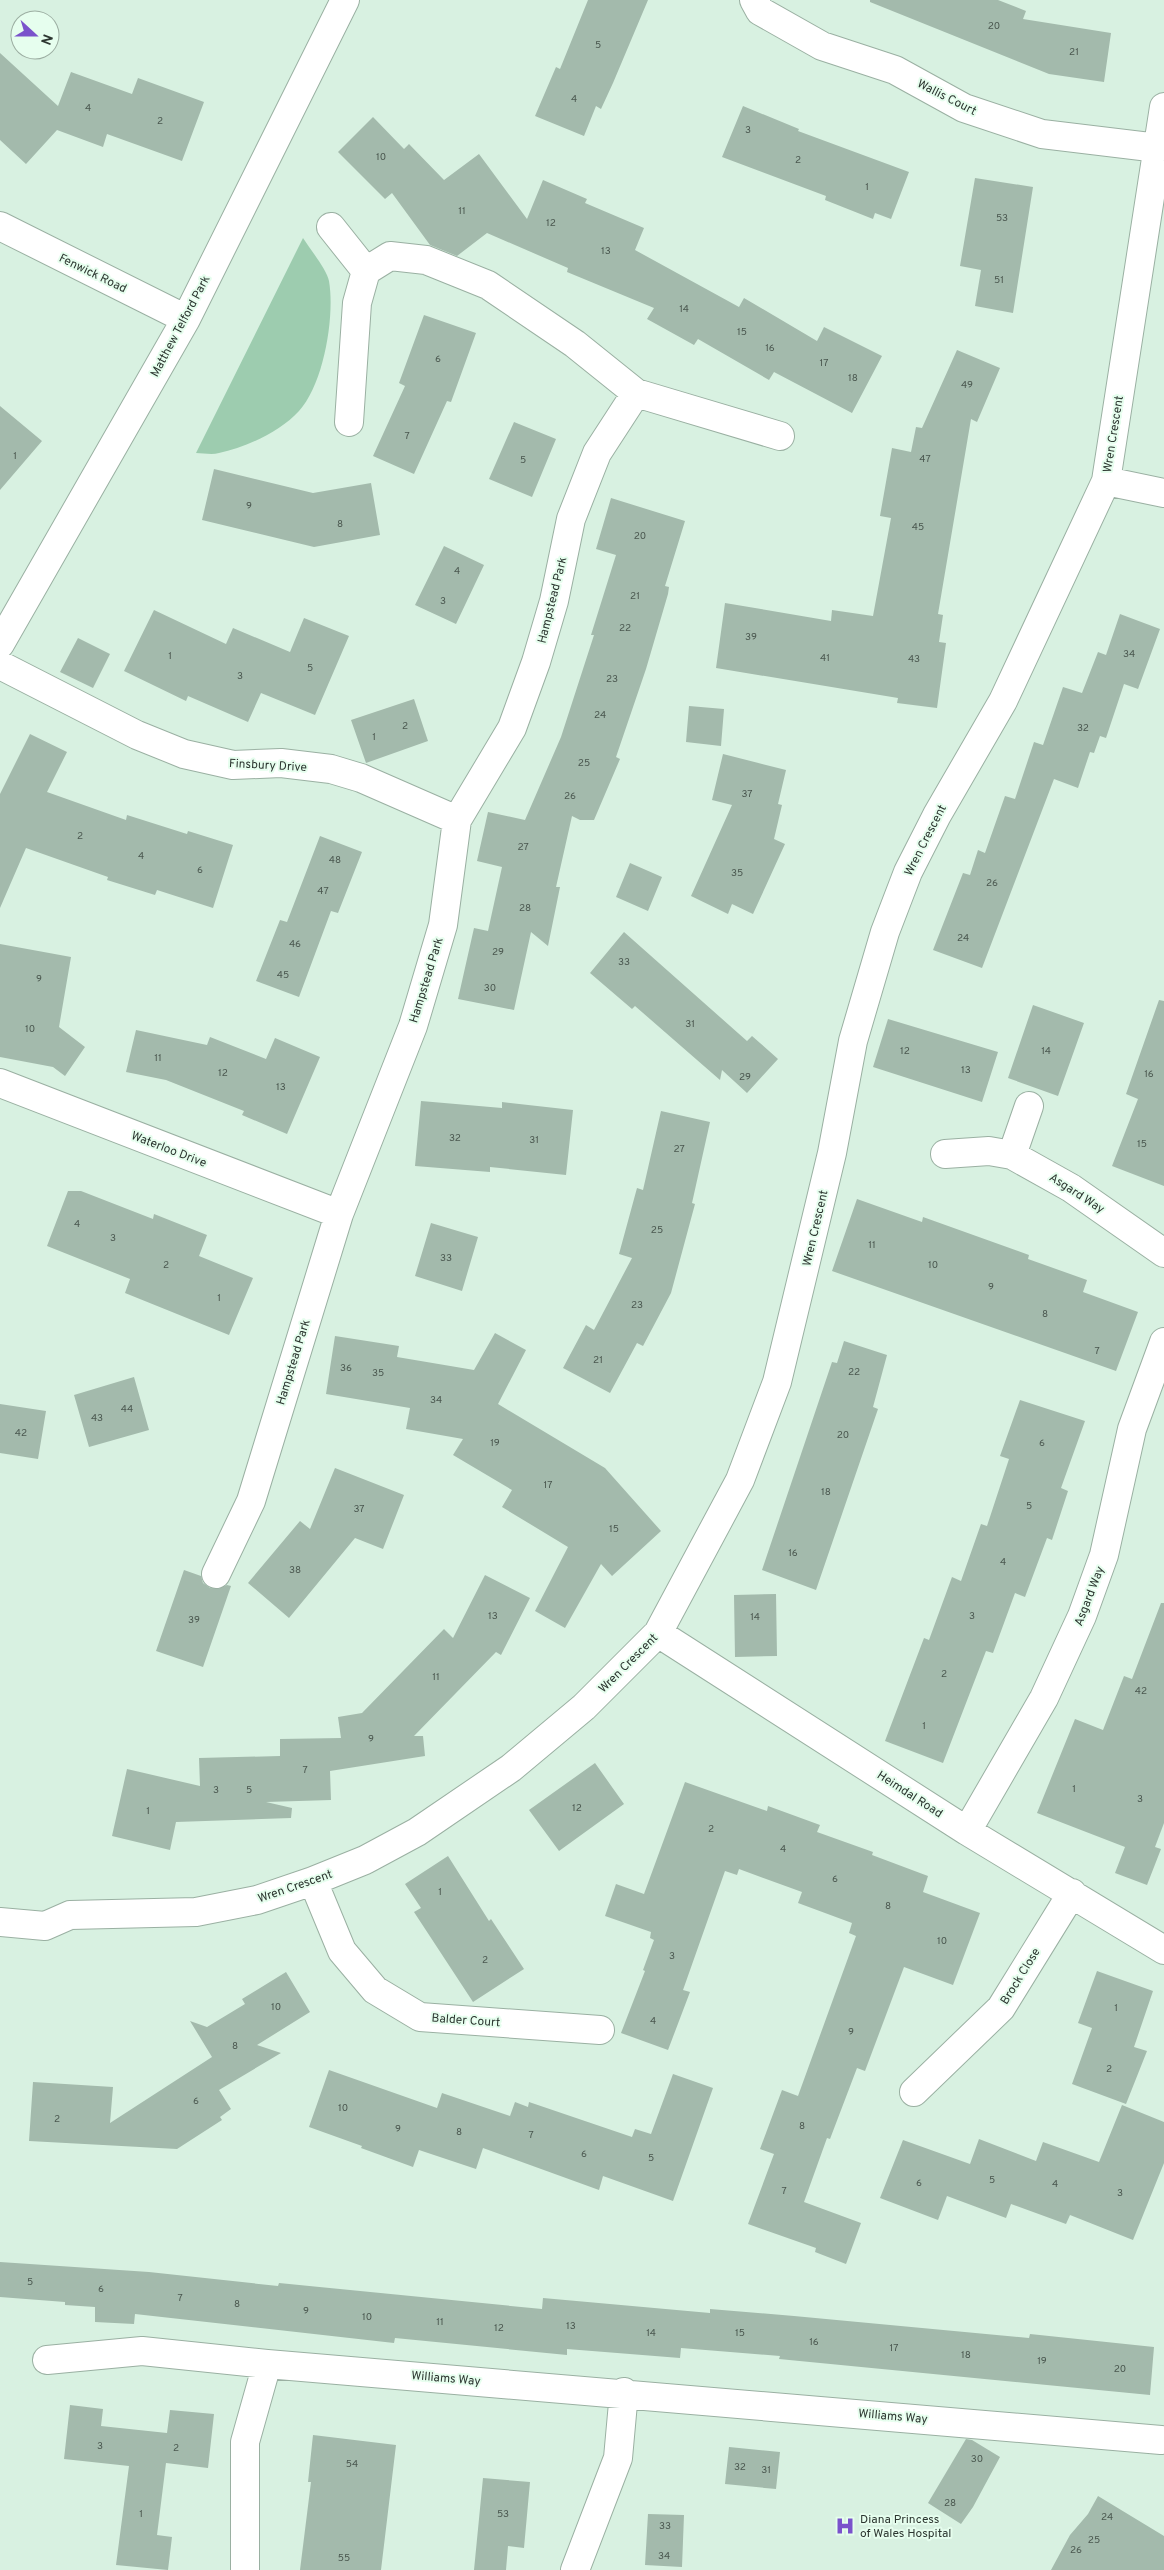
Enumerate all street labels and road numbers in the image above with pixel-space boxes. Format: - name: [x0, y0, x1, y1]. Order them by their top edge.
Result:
- street label: Wallis Court: [914, 76, 979, 120]
- street label: Fenwick Road: [56, 251, 129, 297]
- street label: Matthew Telford Park: [147, 273, 214, 380]
- street label: Wren Crescent: [1100, 395, 1128, 474]
- street label: Hampstead Park: [534, 555, 571, 645]
- street label: Finsbury Drive: [229, 756, 307, 776]
- street label: Wren Crescent: [901, 802, 951, 879]
- street label: Hampstead Park: [406, 936, 448, 1025]
- street label: Waterloo Drive: [129, 1128, 209, 1172]
- street label: Asgard Way: [1046, 1170, 1107, 1218]
- street label: Wren Crescent: [799, 1189, 833, 1268]
- street label: Hampstead Park: [273, 1318, 315, 1407]
- street label: Asgard Way: [1071, 1564, 1109, 1629]
- street label: Wren Crescent: [596, 1631, 662, 1697]
- street label: Heimdal Road: [874, 1768, 945, 1822]
- street label: Wren Crescent: [256, 1867, 335, 1907]
- street label: Brock Close: [997, 1945, 1045, 2008]
- street label: Balder Court: [431, 2011, 501, 2031]
- street label: Williams Way: [410, 2368, 481, 2390]
- street label: Williams Way: [857, 2406, 928, 2428]

